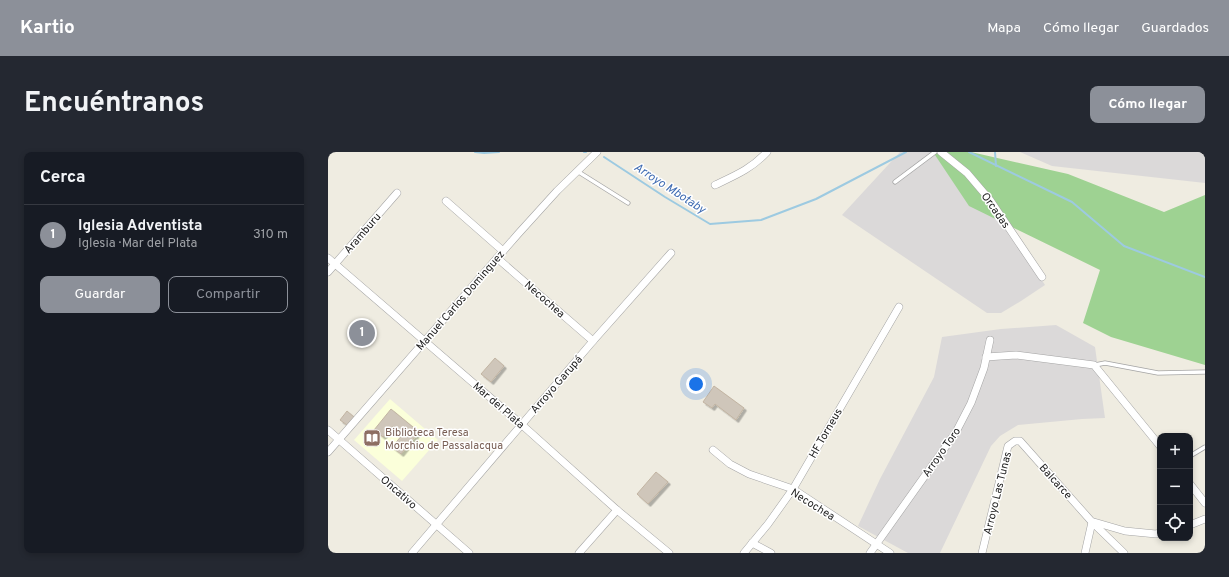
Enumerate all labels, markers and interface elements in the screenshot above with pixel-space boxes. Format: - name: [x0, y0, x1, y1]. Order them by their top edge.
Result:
- text: Kartio: [20, 16, 75, 40]
- text: Mapa: [987, 20, 1021, 37]
- text: Cómo llegar: [1043, 20, 1119, 37]
- text: Guardados: [1141, 20, 1209, 37]
- text: Encuéntranos: [24, 86, 204, 122]
- button: Cómo llegar: [1090, 86, 1205, 123]
- water label: Arroyo Mbotaby: [630, 160, 709, 218]
- text: Cerca: [40, 167, 86, 189]
- street label: Orcadas: [978, 190, 1013, 231]
- street label: Aramburu: [341, 210, 384, 257]
- text: Iglesia Adventista: [78, 217, 202, 236]
- text: 1: [50, 227, 56, 243]
- text: 310 m: [253, 227, 288, 243]
- text: Iglesia · Mar del Plata: [78, 236, 197, 252]
- street label: Manuel Carlos Dominguez: [414, 248, 508, 353]
- button: Guardar: [40, 276, 160, 313]
- button: Compartir: [168, 276, 288, 313]
- street label: Necochea: [521, 278, 568, 321]
- pin: 1: [349, 318, 375, 348]
- street label: Arroyo Garupá: [528, 353, 586, 417]
- your location: [686, 374, 706, 394]
- street label: Mar del Plata: [470, 379, 527, 432]
- street label: HF Torneus: [806, 406, 846, 461]
- street label: Arroyo Toro: [920, 425, 964, 480]
- place label: Biblioteca Teresa Morchio de Passalacqua: [385, 426, 503, 453]
- library icon: Biblioteca Teresa Morchio de Passalacqua: [362, 428, 382, 448]
- map controls: [1157, 433, 1193, 541]
- button: +: [1157, 433, 1193, 469]
- street label: Arroyo Las Tunas: [981, 450, 1015, 536]
- street label: Balcarce: [1036, 461, 1075, 502]
- button: −: [1157, 469, 1193, 505]
- street label: Oncativo: [377, 473, 420, 512]
- street label: Necochea: [788, 486, 837, 524]
- button: locate: [1157, 505, 1193, 541]

